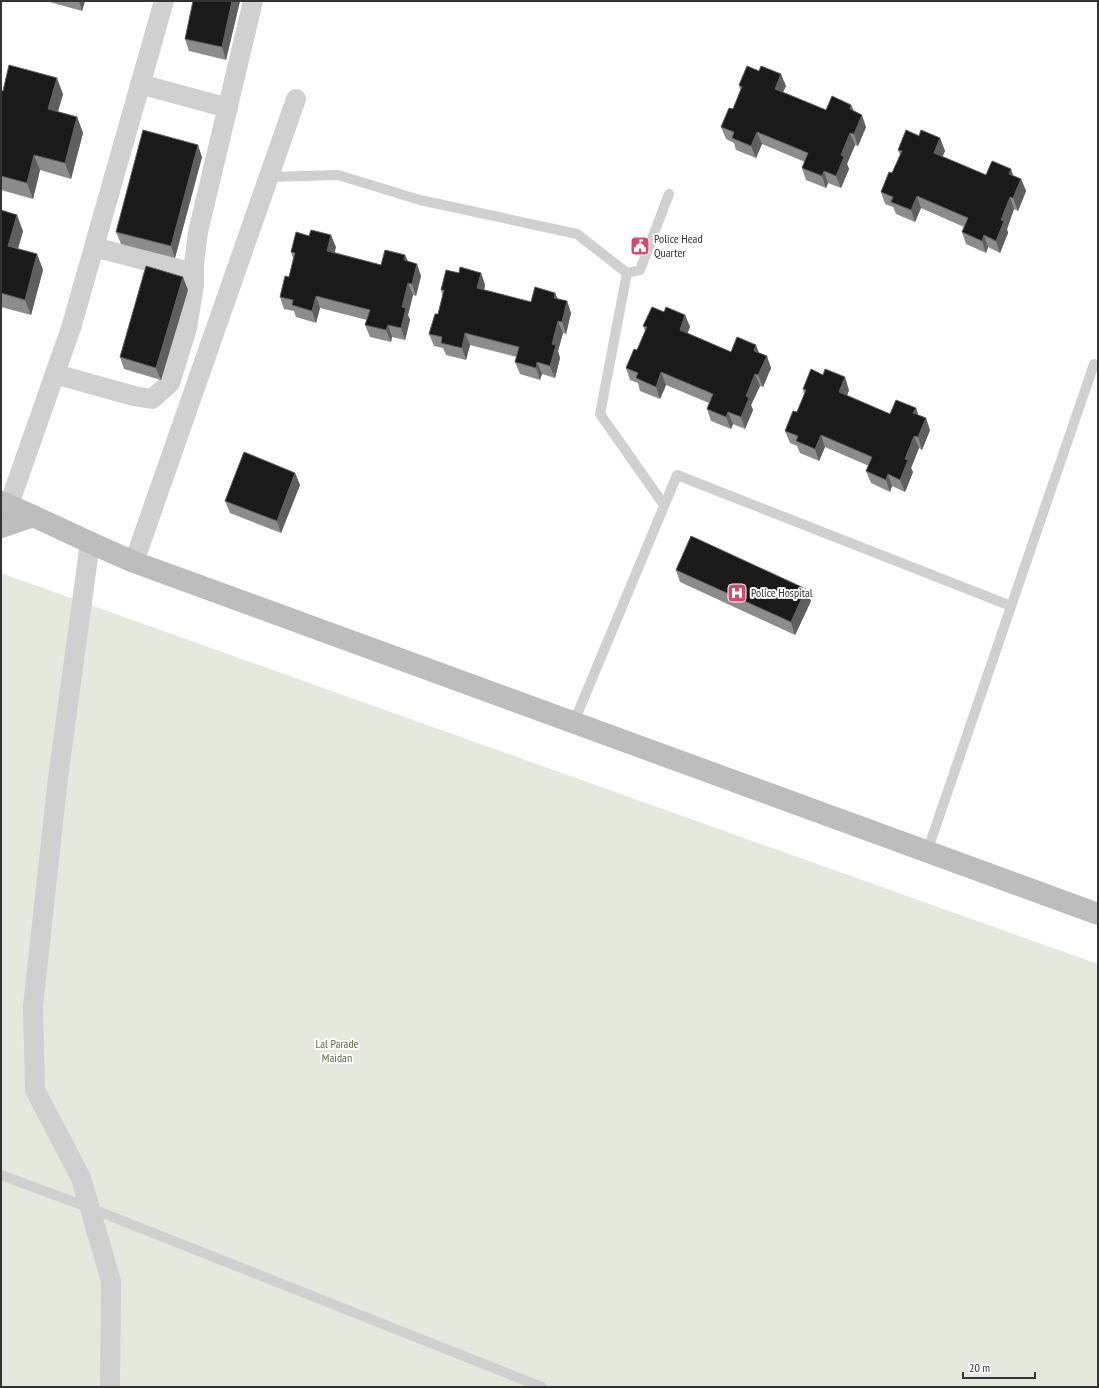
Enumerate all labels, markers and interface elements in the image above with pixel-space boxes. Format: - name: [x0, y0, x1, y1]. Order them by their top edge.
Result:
- place label: Police Head Quarter: [654, 231, 703, 260]
- public building icon: Police Head Quarter: [629, 235, 651, 257]
- hospital icon: Police Hospital: [726, 582, 748, 604]
- place label: Police Hospital: [751, 585, 813, 600]
- park label: Lal Parade Maidan: [315, 1036, 359, 1065]
- scale bar: [963, 1354, 1035, 1380]
- text: 20 m: [969, 1360, 990, 1375]

